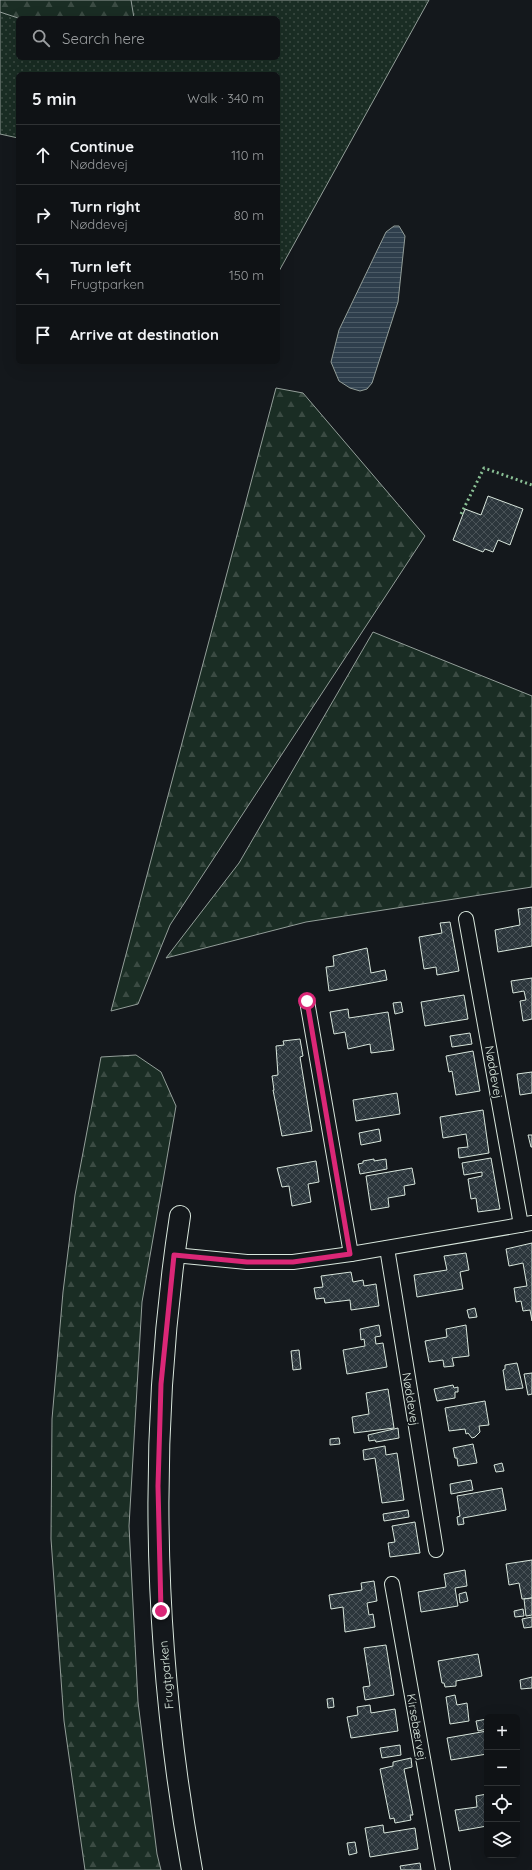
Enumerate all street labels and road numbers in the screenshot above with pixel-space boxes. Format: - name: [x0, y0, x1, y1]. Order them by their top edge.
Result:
- street label: Nøddevej: [482, 1044, 506, 1100]
- street label: Nøddevej: [399, 1371, 423, 1427]
- street label: Frugtparken: [156, 1640, 176, 1710]
- street label: Kirsebærvej: [404, 1693, 430, 1761]

